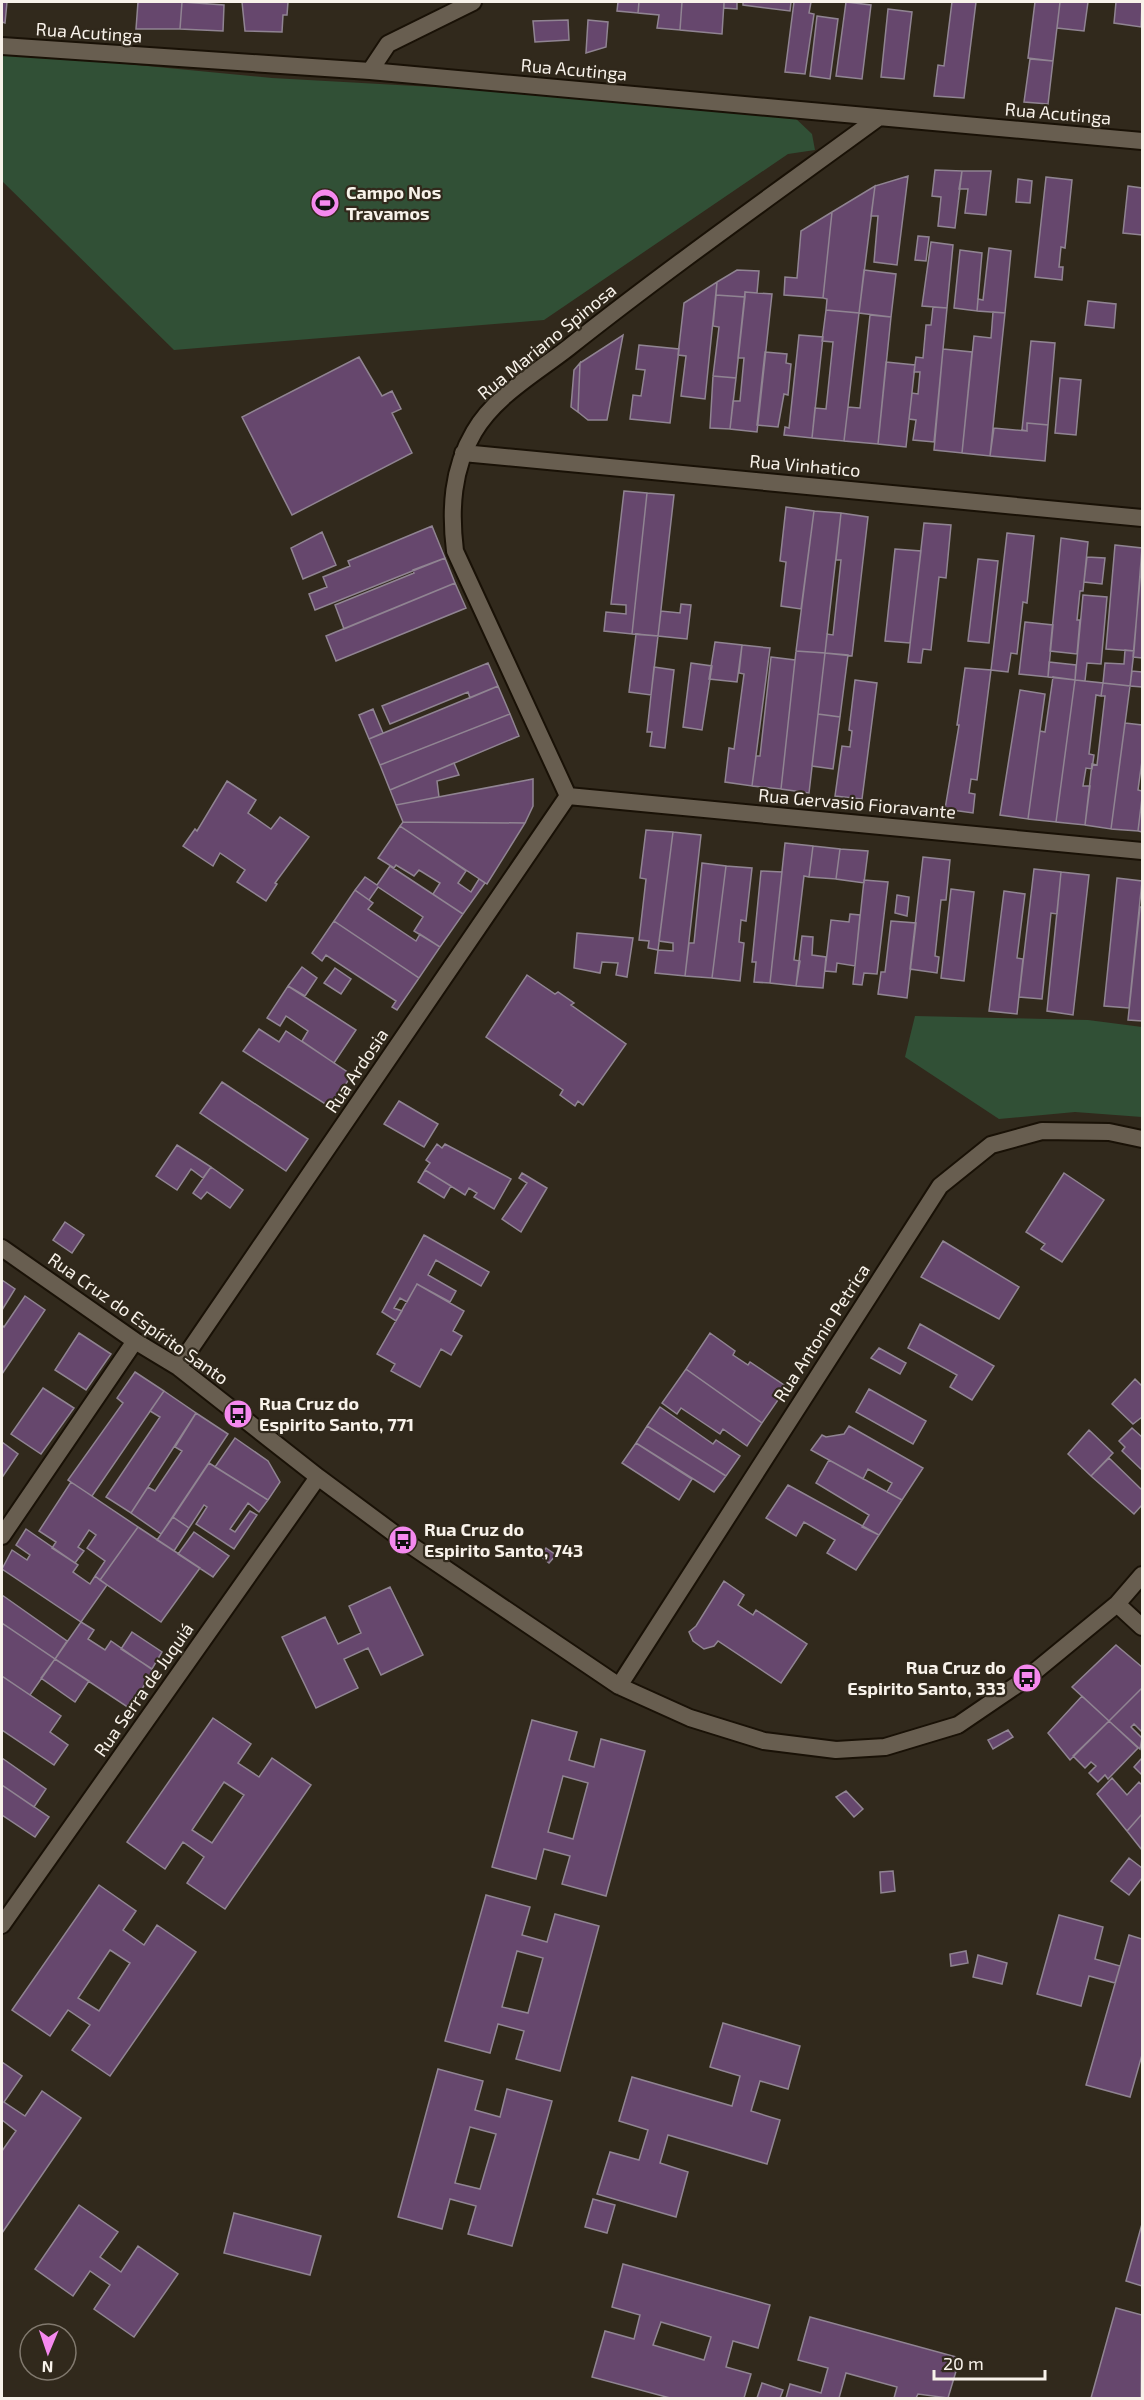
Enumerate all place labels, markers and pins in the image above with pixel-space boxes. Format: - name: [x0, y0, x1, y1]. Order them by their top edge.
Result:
- place label: Campo Nos Travamos: [346, 181, 441, 224]
- sports icon: Campo Nos Travamos: [309, 187, 341, 219]
- place label: Rua Cruz do Espirito Santo, 771: [259, 1392, 414, 1435]
- bus stop icon: Rua Cruz do Espirito Santo, 771: [222, 1398, 254, 1430]
- place label: Rua Cruz do Espirito Santo, 743: [424, 1518, 583, 1561]
- bus stop icon: Rua Cruz do Espirito Santo, 743: [387, 1524, 419, 1556]
- place label: Rua Cruz do Espirito Santo, 333: [847, 1656, 1006, 1699]
- bus stop icon: Rua Cruz do Espirito Santo, 333: [1011, 1662, 1043, 1694]

